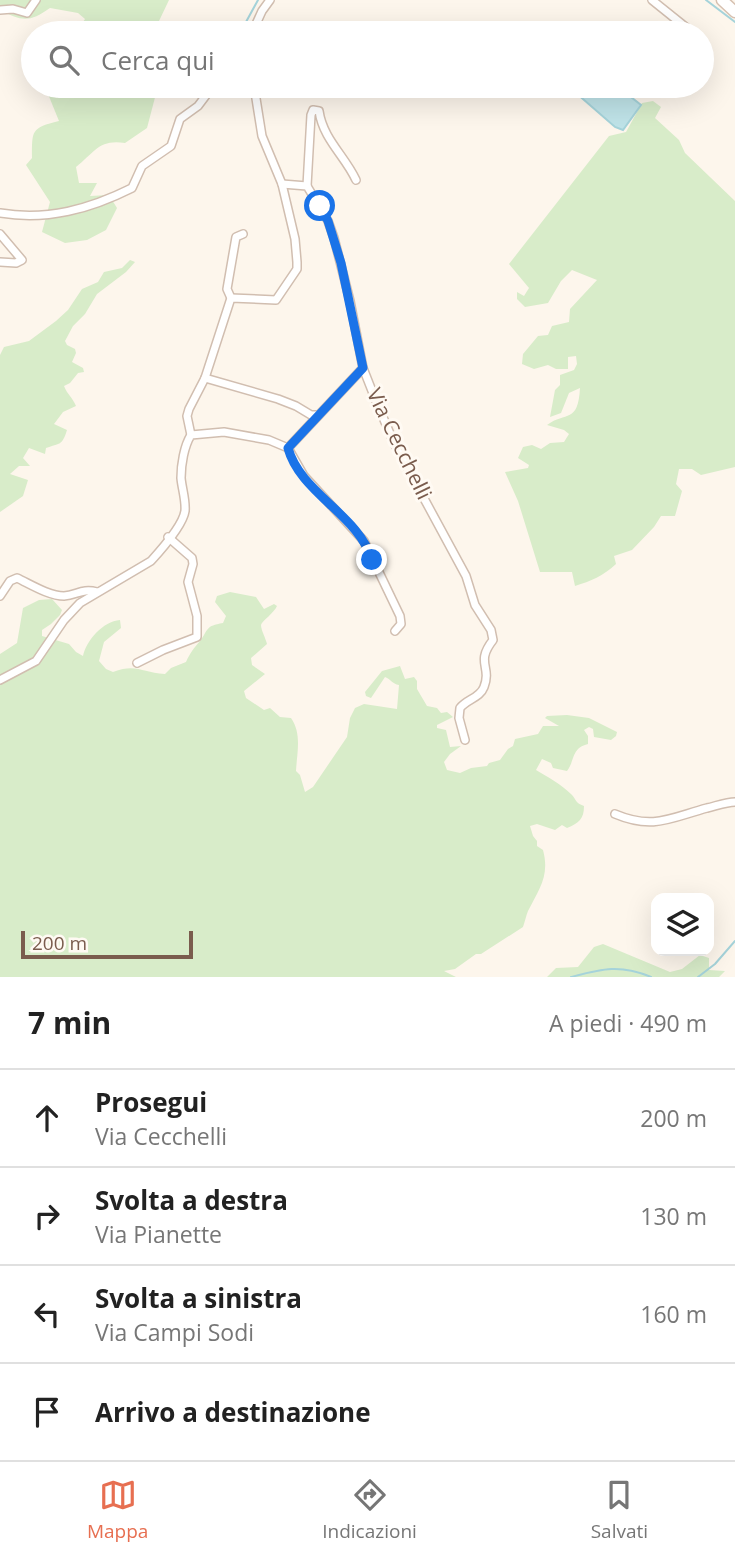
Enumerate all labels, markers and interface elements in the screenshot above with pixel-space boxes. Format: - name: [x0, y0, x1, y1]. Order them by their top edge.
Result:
- search box: [21, 21, 714, 98]
- icon: search: [45, 41, 83, 79]
- text: Cerca qui: [101, 42, 215, 78]
- route start: [304, 190, 335, 221]
- street label: Via Cecchelli: [361, 383, 439, 504]
- route end: [356, 544, 387, 575]
- map controls: [651, 893, 714, 956]
- button: layers: [651, 893, 714, 956]
- scale bar: [21, 928, 192, 960]
- text: 200 m: [32, 930, 87, 956]
- text: 7 min: [28, 1002, 111, 1043]
- text: A piedi · 490 m: [549, 1007, 707, 1039]
- text: Prosegui: [95, 1084, 207, 1120]
- icon: ahead: [28, 1099, 66, 1137]
- text: 200 m: [640, 1102, 707, 1134]
- text: Via Cecchelli: [95, 1120, 227, 1152]
- text: Svolta a destra: [95, 1182, 288, 1218]
- icon: right: [28, 1197, 66, 1235]
- text: 130 m: [640, 1200, 707, 1232]
- text: Via Pianette: [95, 1218, 222, 1250]
- text: Svolta a sinistra: [95, 1280, 302, 1316]
- icon: left: [28, 1295, 66, 1333]
- text: 160 m: [640, 1298, 707, 1330]
- text: Via Campi Sodi: [95, 1316, 254, 1348]
- icon: arrive: [28, 1393, 66, 1431]
- text: Arrivo a destinazione: [95, 1394, 371, 1430]
- tab: Mappa: [87, 1476, 148, 1544]
- tab: Indicazioni: [322, 1476, 417, 1544]
- tab: Salvati: [591, 1476, 648, 1544]

